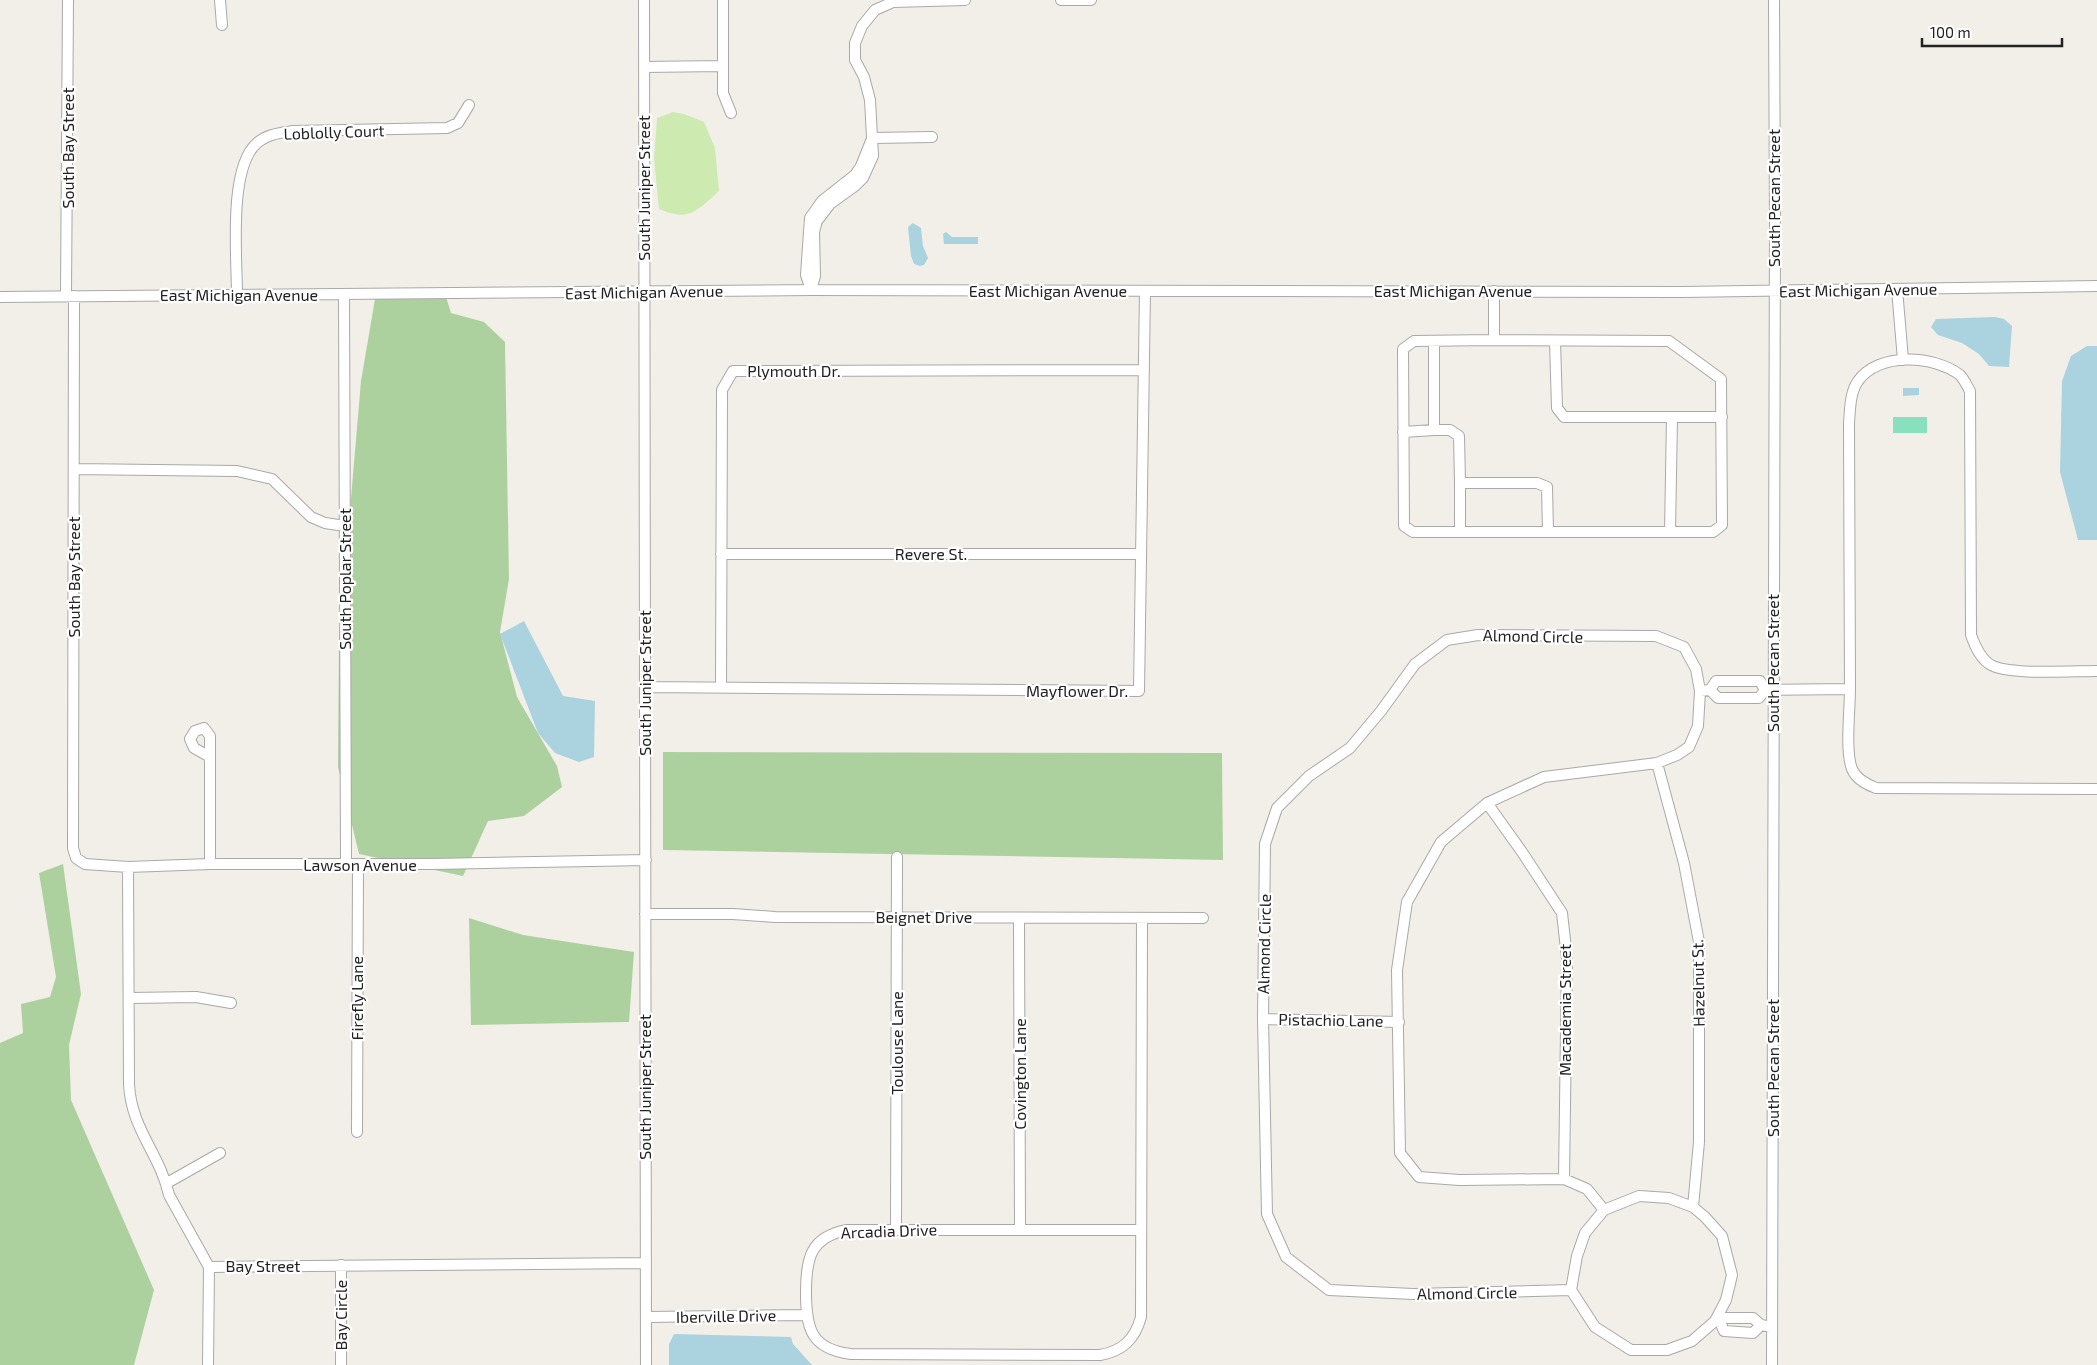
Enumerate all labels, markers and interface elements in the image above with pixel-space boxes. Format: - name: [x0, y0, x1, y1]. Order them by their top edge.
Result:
- scale bar: [1922, 15, 2062, 47]
- text: 100 m: [1930, 23, 1971, 41]
- street label: South Bay Street: [58, 88, 77, 209]
- street label: South Juniper Street: [634, 115, 653, 261]
- street label: Loblolly Court: [283, 120, 385, 143]
- street label: South Pecan Street: [1764, 129, 1783, 267]
- street label: East Michigan Avenue: [1779, 279, 1937, 300]
- street label: East Michigan Avenue: [565, 281, 723, 302]
- street label: East Michigan Avenue: [969, 281, 1127, 300]
- street label: East Michigan Avenue: [1374, 281, 1532, 300]
- street label: East Michigan Avenue: [160, 285, 318, 304]
- street label: Plymouth Dr.: [747, 361, 841, 380]
- street label: South Poplar Street: [335, 508, 354, 650]
- street label: South Bay Street: [64, 517, 83, 638]
- street label: Revere St.: [895, 544, 967, 563]
- street label: South Pecan Street: [1763, 594, 1782, 732]
- street label: South Juniper Street: [635, 610, 654, 756]
- street label: Almond Circle: [1483, 625, 1583, 646]
- street label: Mayflower Dr.: [1026, 681, 1128, 700]
- street label: Lawson Avenue: [303, 855, 417, 874]
- street label: Almond Circle: [1253, 894, 1274, 994]
- street label: Beignet Drive: [876, 907, 972, 926]
- street label: Hazelnut St.: [1687, 939, 1708, 1027]
- street label: Macademia Street: [1555, 944, 1574, 1076]
- street label: Firefly Lane: [347, 956, 366, 1040]
- street label: Toulouse Lane: [887, 991, 906, 1095]
- street label: South Pecan Street: [1763, 999, 1782, 1137]
- street label: Pistachio Lane: [1278, 1009, 1384, 1030]
- street label: South Juniper Street: [635, 1014, 654, 1160]
- street label: Covington Lane: [1010, 1018, 1029, 1130]
- street label: Arcadia Drive: [841, 1219, 937, 1242]
- street label: Bay Street: [226, 1256, 300, 1275]
- street label: Bay Circle: [331, 1280, 350, 1350]
- street label: Almond Circle: [1417, 1282, 1517, 1303]
- street label: Iberville Drive: [676, 1305, 776, 1326]

